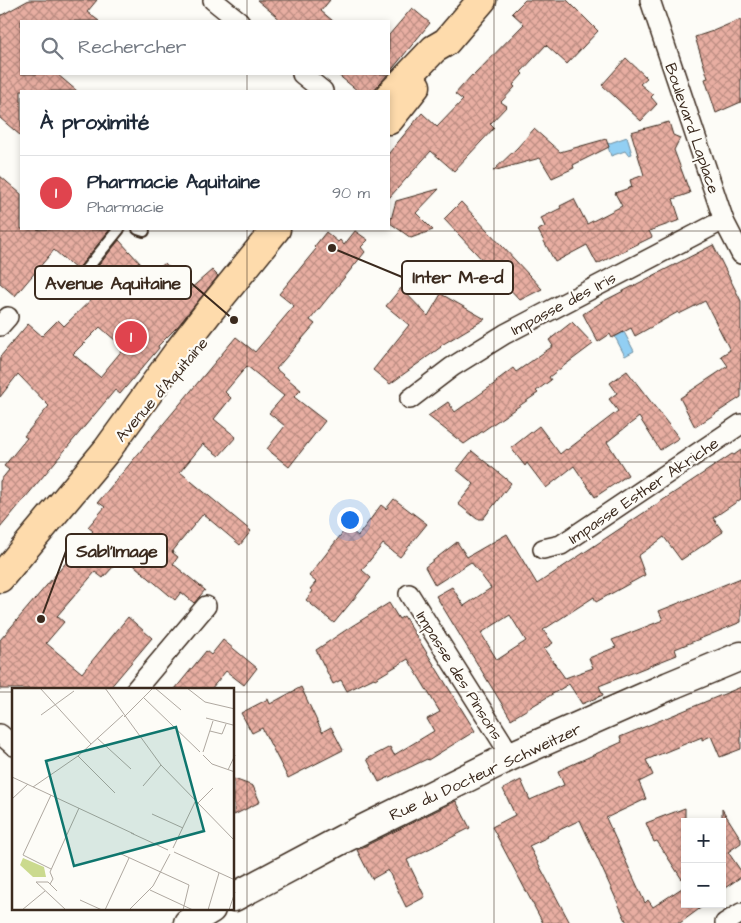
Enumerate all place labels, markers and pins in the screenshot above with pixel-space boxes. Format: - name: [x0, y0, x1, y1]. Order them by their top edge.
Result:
- callout: Inter M-e-d: [402, 261, 513, 294]
- callout: Avenue Aquitaine: [35, 266, 191, 299]
- pin: 1: [115, 318, 147, 356]
- callout: Sabl'Image: [66, 534, 167, 567]

